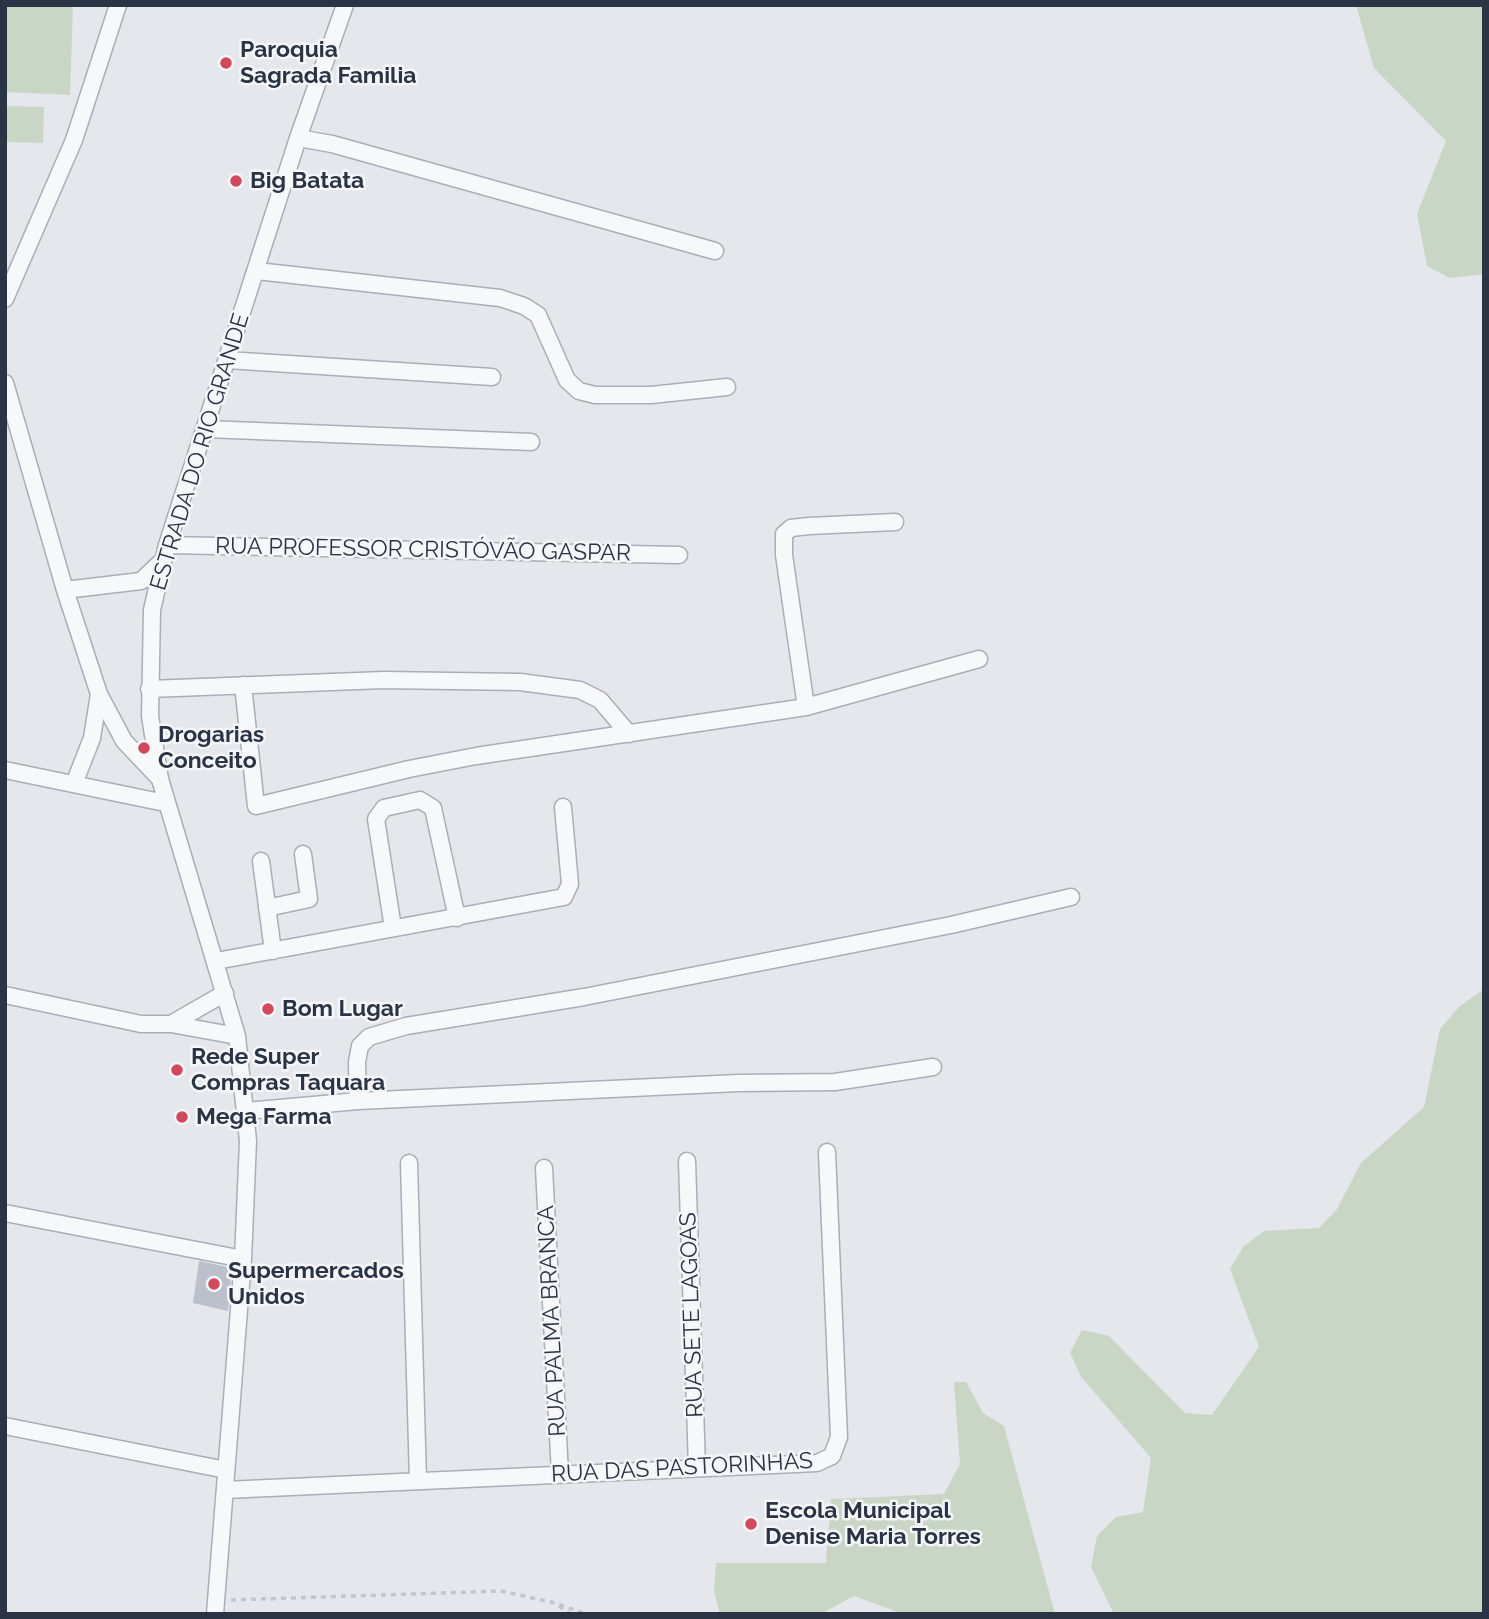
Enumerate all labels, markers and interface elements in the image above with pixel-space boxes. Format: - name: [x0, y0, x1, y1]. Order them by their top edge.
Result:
- place label: Paroquia Sagrada Familia: [240, 36, 416, 90]
- marker: Paroquia Sagrada Familia: [218, 55, 234, 71]
- place label: Big Batata: [250, 167, 364, 195]
- marker: Big Batata: [228, 173, 244, 189]
- street label: ESTRADA DO RIO GRANDE: [145, 310, 255, 594]
- street label: RUA PROFESSOR CRISTÓVÃO GASPAR: [215, 533, 631, 567]
- place label: Drogarias Conceito: [158, 721, 264, 775]
- marker: Drogarias Conceito: [136, 740, 152, 756]
- place label: Bom Lugar: [282, 995, 403, 1023]
- marker: Bom Lugar: [260, 1001, 276, 1017]
- place label: Rede Super Compras Taquara: [191, 1043, 385, 1097]
- marker: Rede Super Compras Taquara: [169, 1062, 185, 1078]
- place label: Mega Farma: [196, 1103, 332, 1131]
- marker: Mega Farma: [174, 1109, 190, 1125]
- street label: RUA PALMA BRANCA: [532, 1205, 572, 1437]
- street label: RUA SETE LAGOAS: [675, 1212, 709, 1418]
- place label: Supermercados Unidos: [228, 1257, 404, 1311]
- marker: Supermercados Unidos: [206, 1276, 222, 1292]
- street label: RUA DAS PASTORINHAS: [550, 1447, 814, 1489]
- place label: Escola Municipal Denise Maria Torres: [765, 1497, 981, 1551]
- marker: Escola Municipal Denise Maria Torres: [743, 1516, 759, 1532]

